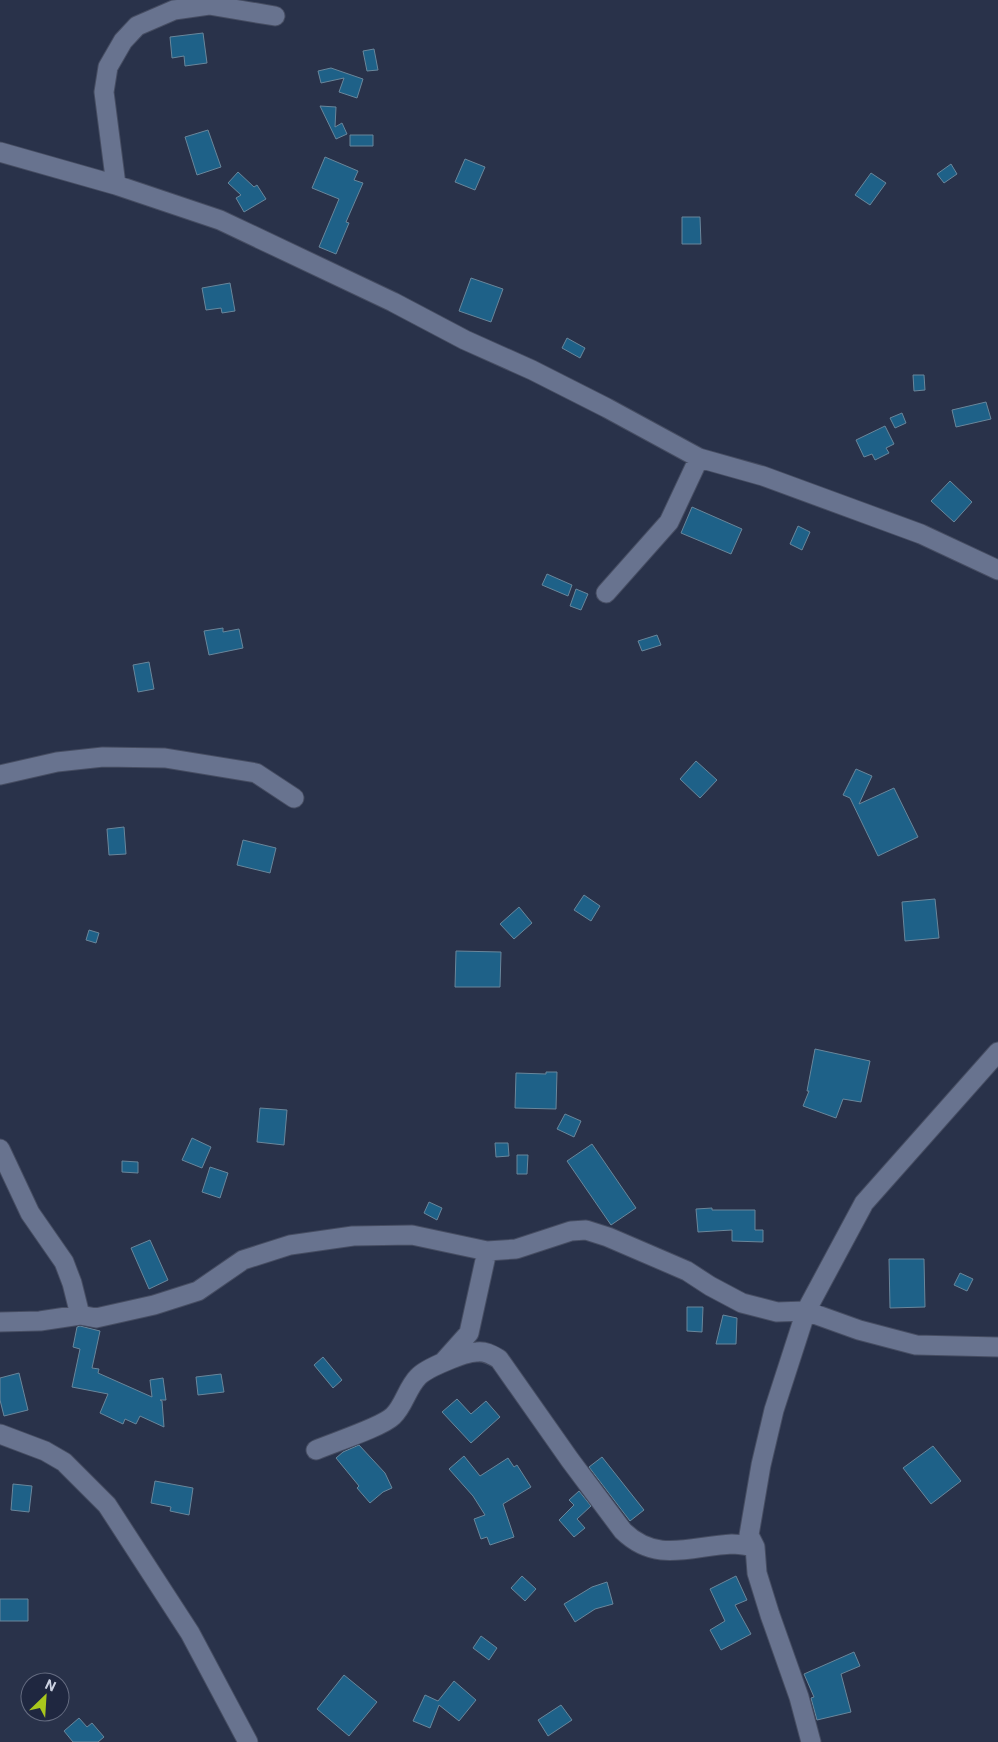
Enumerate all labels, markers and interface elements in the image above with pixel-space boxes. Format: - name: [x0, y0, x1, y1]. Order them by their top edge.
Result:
- north arrow: [20, 1672, 70, 1722]
- text: N: [43, 1676, 58, 1695]

